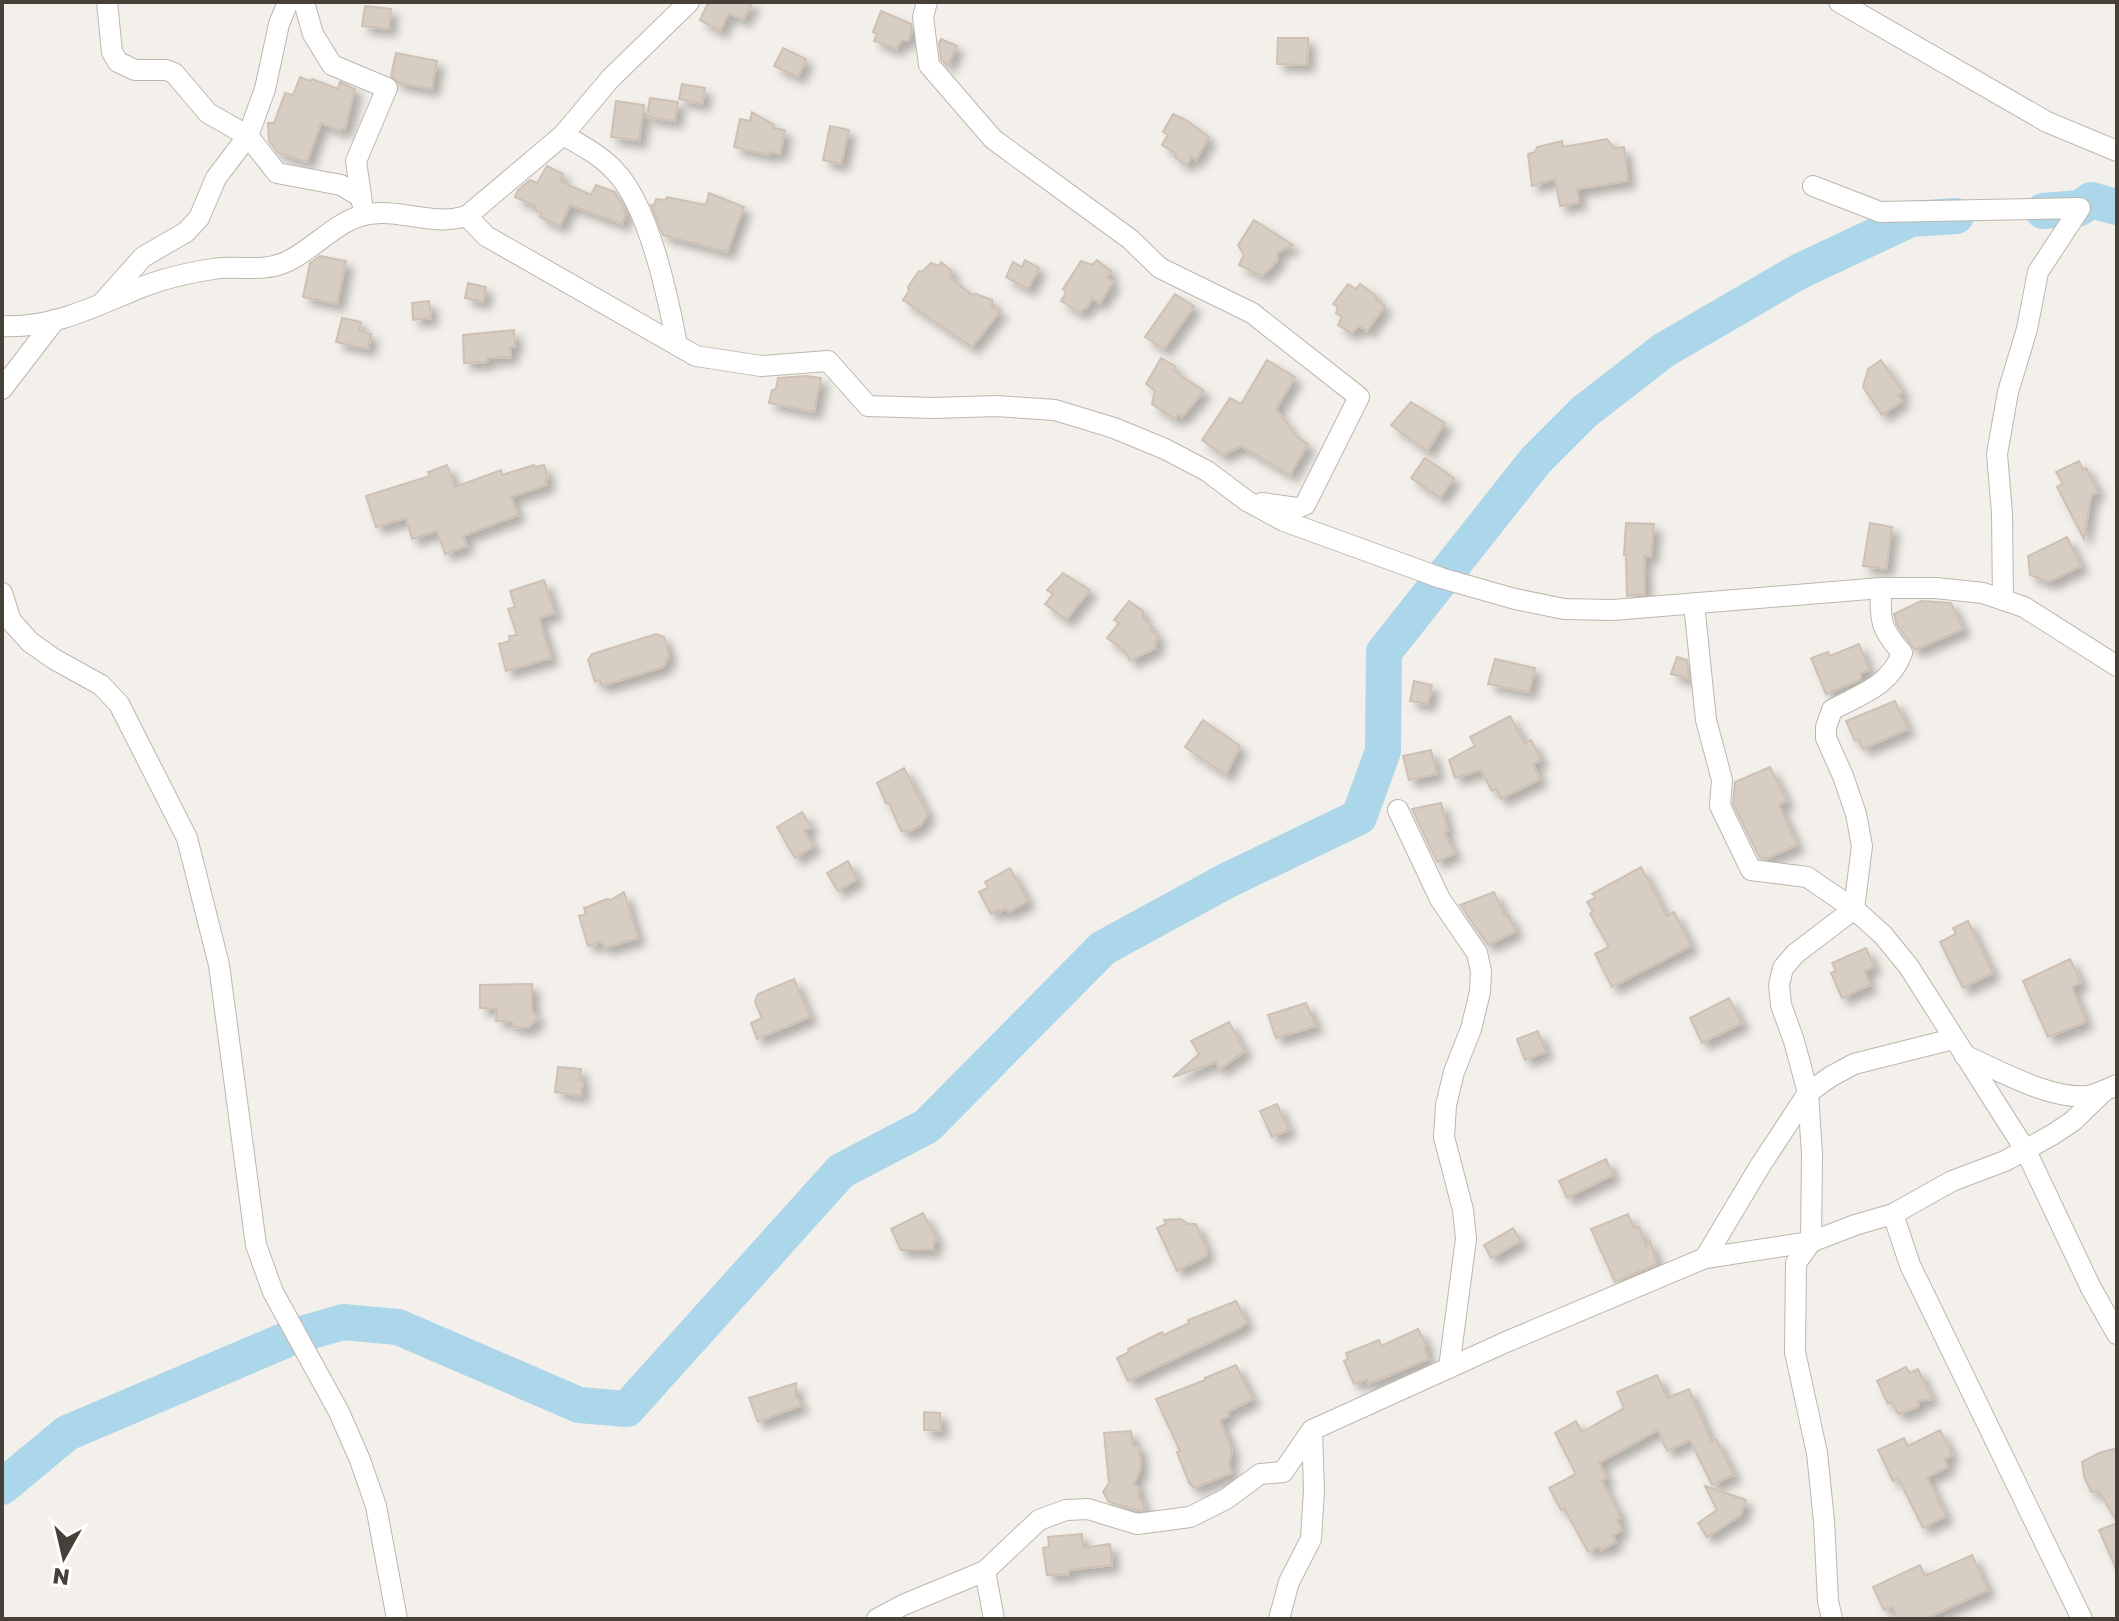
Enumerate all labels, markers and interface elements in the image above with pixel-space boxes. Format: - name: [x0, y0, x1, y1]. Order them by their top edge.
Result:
- north arrow: [24, 1517, 104, 1597]
- text: N: [51, 1563, 71, 1592]

